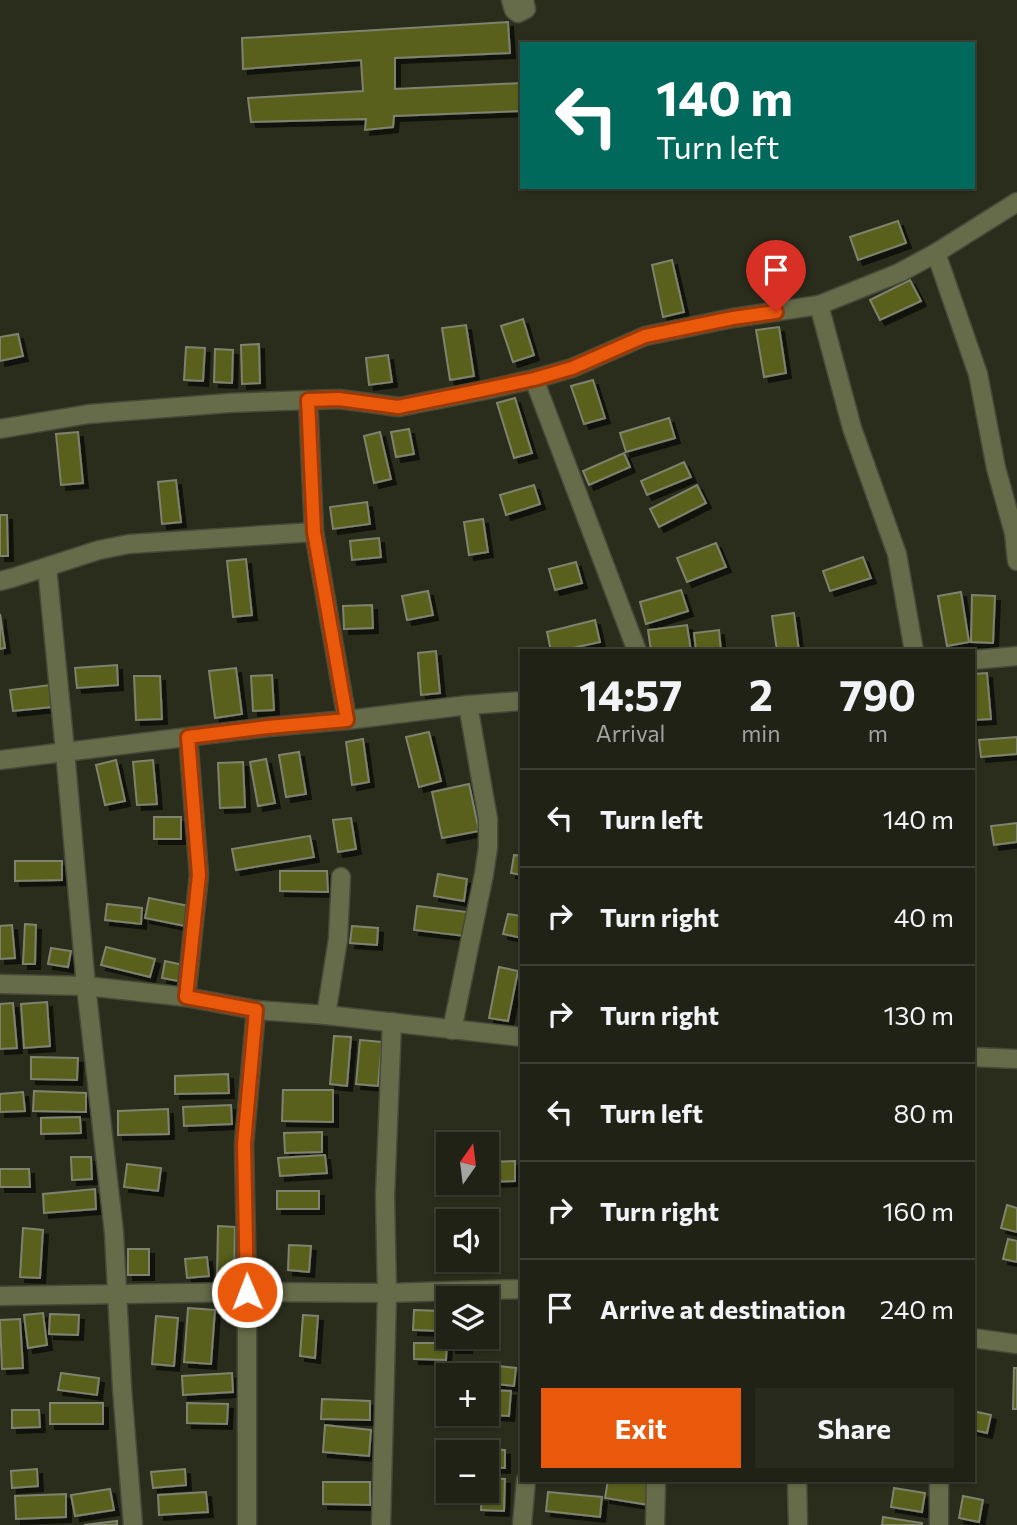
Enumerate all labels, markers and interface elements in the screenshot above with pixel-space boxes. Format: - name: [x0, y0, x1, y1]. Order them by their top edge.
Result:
- text: 140 m: [656, 66, 793, 126]
- icon: left: [541, 70, 632, 161]
- text: Turn left: [656, 126, 780, 166]
- pin: [746, 240, 806, 312]
- icon: arrive: [757, 251, 795, 289]
- text: 14:57: [579, 668, 682, 720]
- text: 2: [749, 668, 773, 720]
- text: 790: [839, 668, 916, 720]
- text: Arrival: [596, 719, 665, 747]
- text: min: [741, 719, 780, 747]
- text: m: [868, 719, 888, 747]
- icon: left: [541, 799, 579, 837]
- text: Turn left: [600, 803, 703, 834]
- text: 140 m: [883, 803, 954, 834]
- icon: right: [541, 897, 579, 935]
- text: Turn right: [600, 901, 719, 932]
- text: 40 m: [894, 901, 954, 932]
- icon: right: [541, 995, 579, 1033]
- text: Turn right: [600, 999, 719, 1030]
- text: 130 m: [883, 999, 954, 1030]
- icon: left: [541, 1093, 579, 1131]
- text: Turn left: [600, 1097, 703, 1128]
- text: 80 m: [894, 1097, 954, 1128]
- north arrow: [436, 1132, 499, 1195]
- map controls: [436, 1132, 499, 1503]
- icon: right: [541, 1191, 579, 1229]
- text: Turn right: [600, 1195, 719, 1226]
- text: 160 m: [882, 1195, 954, 1226]
- button: sound: [436, 1209, 499, 1272]
- position arrow: [210, 1255, 284, 1329]
- button: layers: [436, 1286, 499, 1349]
- icon: arrive: [541, 1289, 579, 1327]
- text: Arrive at destination: [600, 1293, 846, 1324]
- text: 240 m: [880, 1293, 954, 1324]
- button: +: [436, 1363, 499, 1426]
- button: Exit: [541, 1388, 741, 1468]
- button: Share: [755, 1388, 954, 1468]
- button: −: [436, 1440, 499, 1503]

